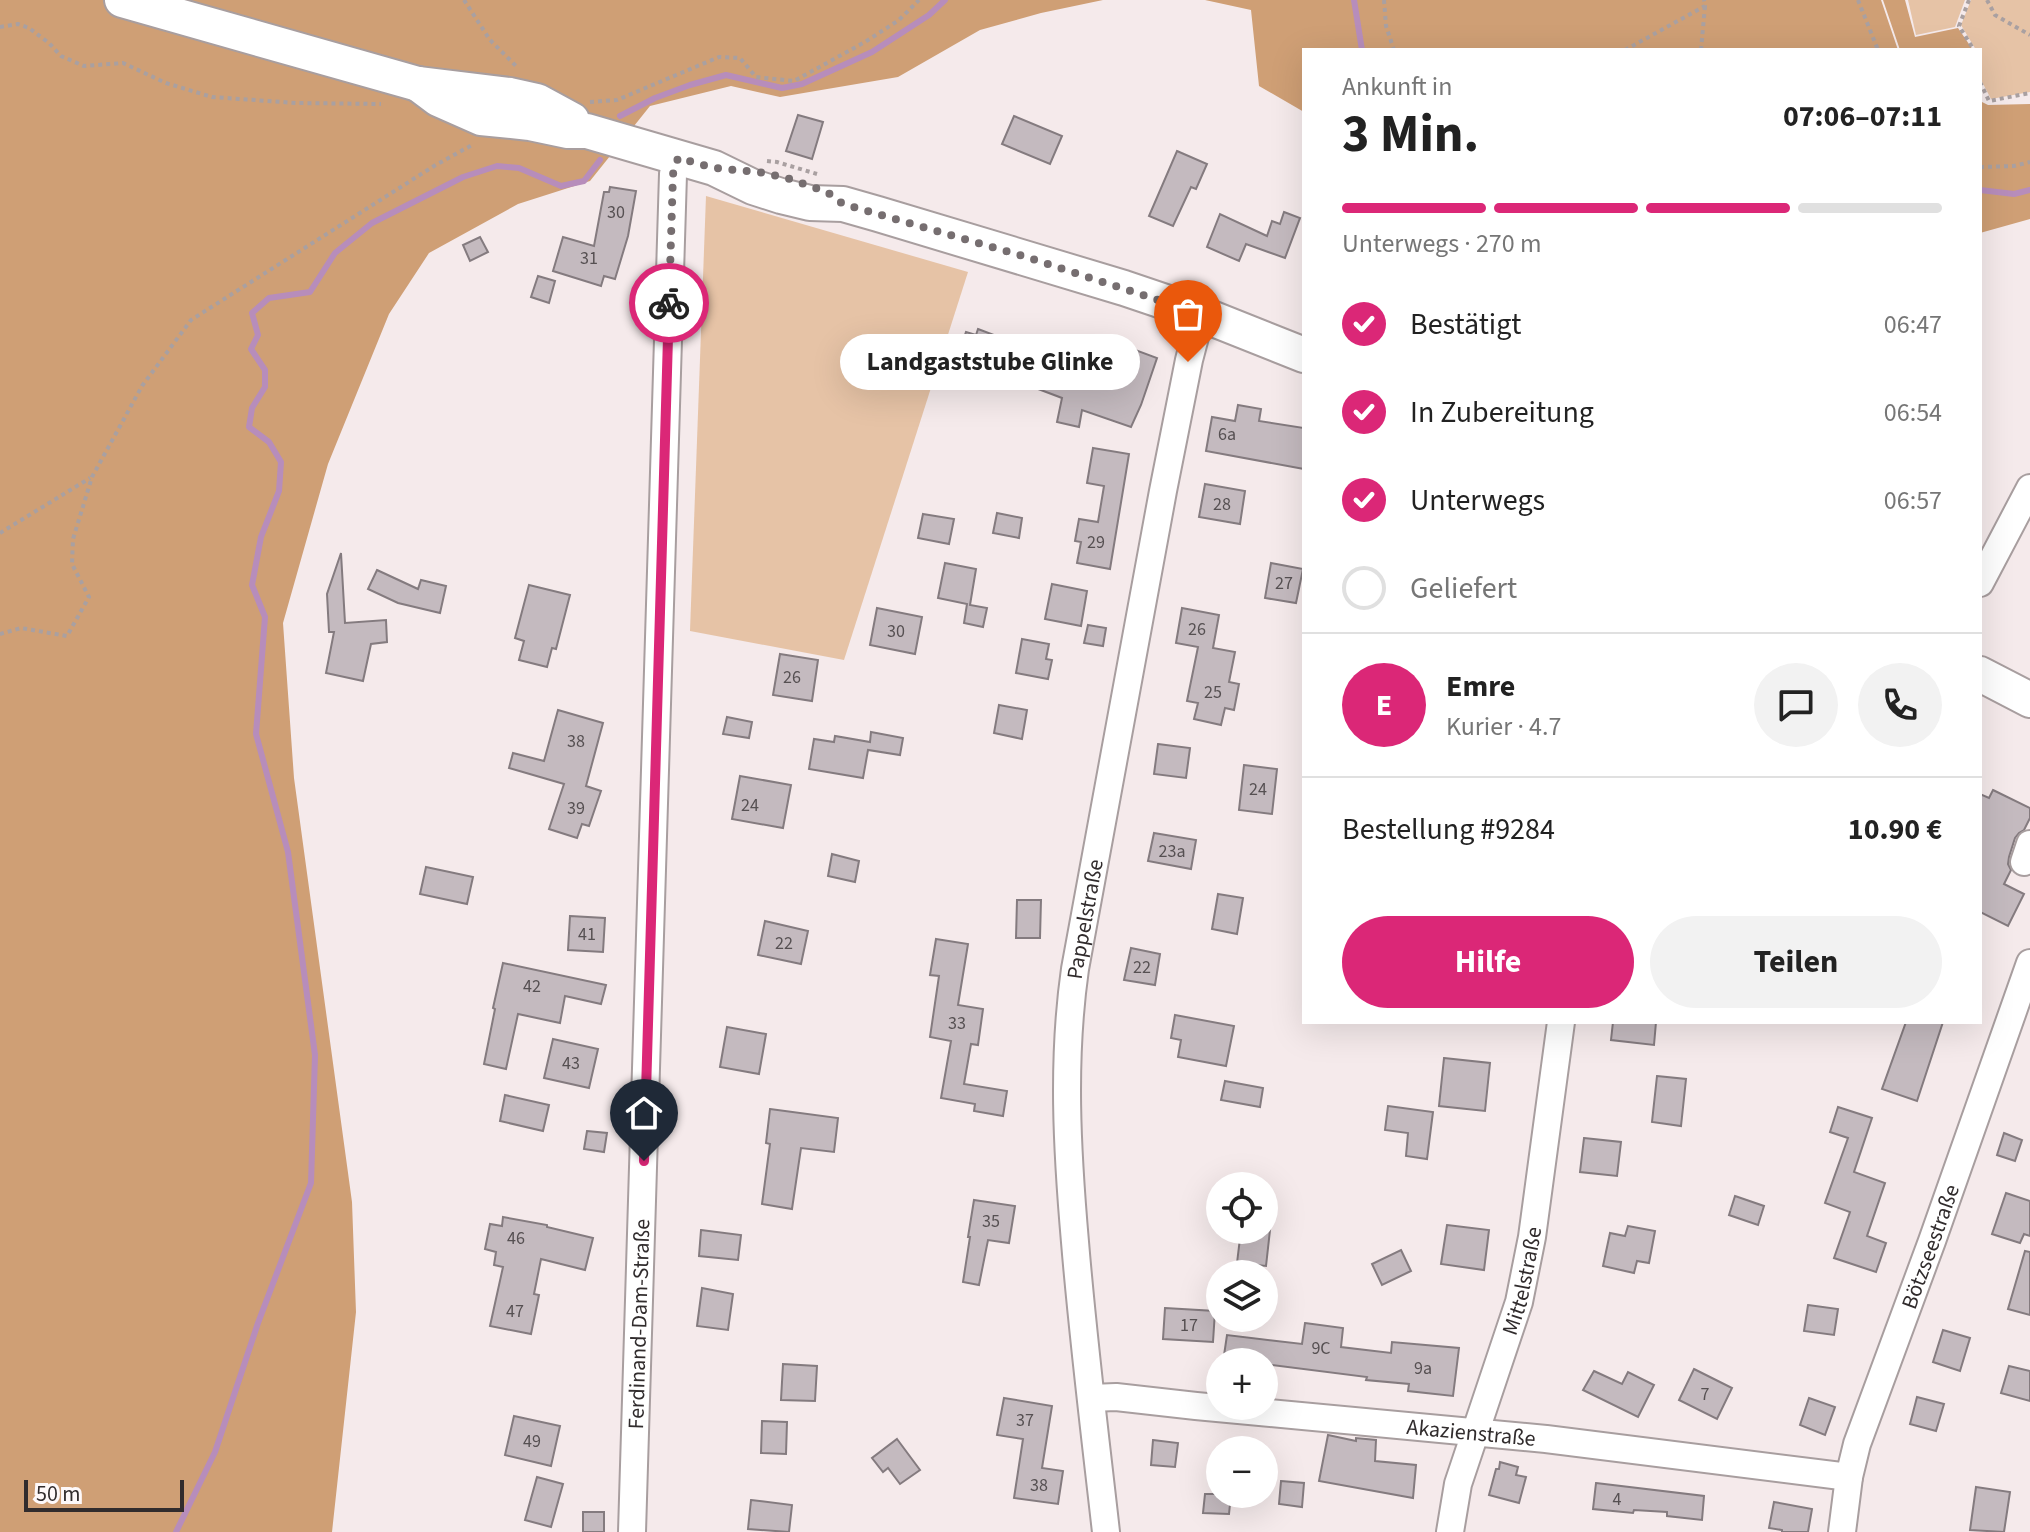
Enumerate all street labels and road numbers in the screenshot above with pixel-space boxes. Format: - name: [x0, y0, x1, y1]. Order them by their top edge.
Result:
- street label: Pappelstraße: [1059, 857, 1112, 981]
- street label: Bötzseestraße: [1893, 1180, 1968, 1313]
- street label: Ferdinand-Dam-Straße: [620, 1218, 658, 1430]
- street label: Mittelstraße: [1494, 1225, 1550, 1339]
- street label: Akazienstraße: [1405, 1411, 1537, 1455]

